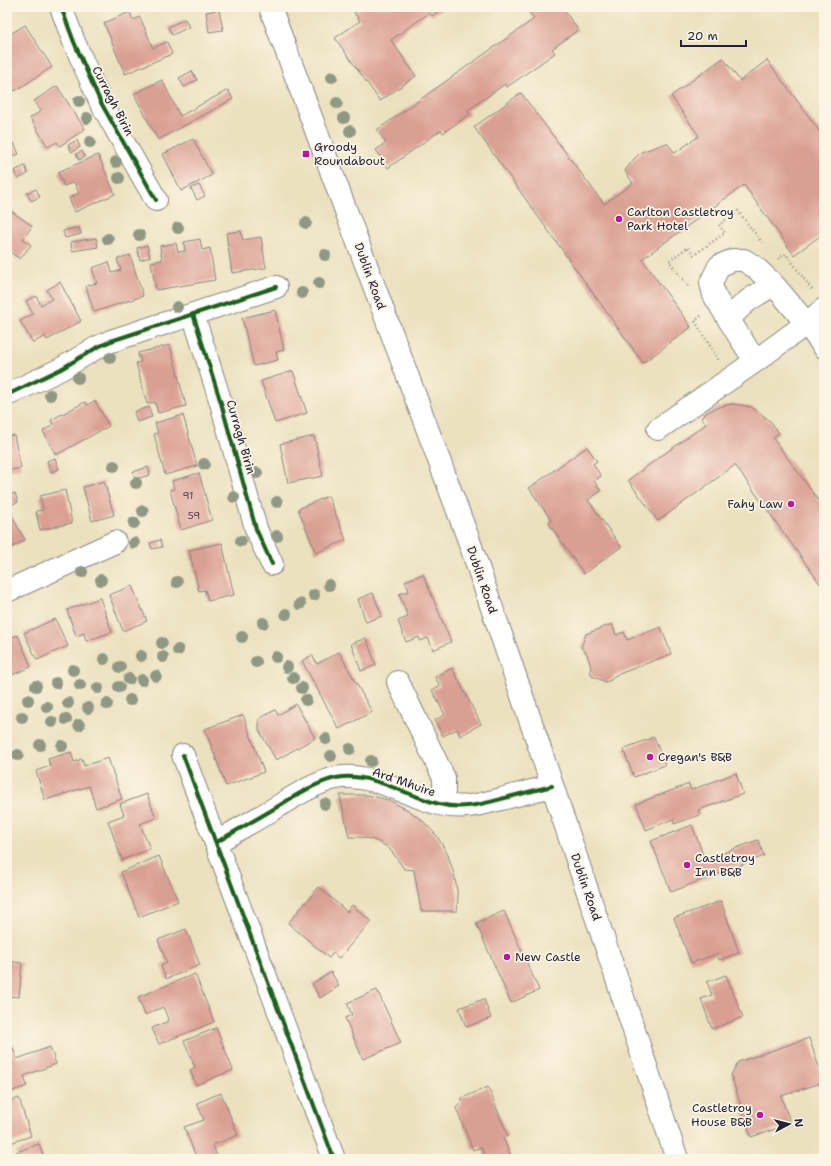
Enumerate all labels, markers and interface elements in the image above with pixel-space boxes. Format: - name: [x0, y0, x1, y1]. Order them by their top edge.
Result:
- scale bar: [681, 22, 746, 48]
- text: 20 m: [687, 28, 718, 44]
- street label: Curragh Birin: [89, 63, 137, 139]
- place label: Groody Roundabout: [314, 139, 385, 169]
- marker: Groody Roundabout: [301, 149, 311, 159]
- place label: Carlton Castletroy Park Hotel: [627, 204, 734, 234]
- marker: Carlton Castletroy Park Hotel: [614, 214, 624, 224]
- street label: Dublin Road: [350, 240, 390, 312]
- street label: Curragh Birin: [223, 398, 259, 476]
- house number: 91: [183, 489, 193, 502]
- place label: Fahy Law: [727, 496, 784, 512]
- marker: Fahy Law: [786, 499, 796, 509]
- house number: 59: [188, 509, 200, 522]
- street label: Dublin Road: [463, 544, 501, 616]
- place label: Cregan's B&B: [658, 749, 732, 765]
- marker: Cregan's B&B: [645, 752, 655, 762]
- street label: Ard Mhuire: [370, 764, 438, 800]
- place label: Castletroy Inn B&B: [695, 850, 755, 880]
- street label: Dublin Road: [567, 851, 605, 923]
- marker: Castletroy Inn B&B: [682, 860, 692, 870]
- place label: New Castle: [515, 949, 581, 965]
- marker: New Castle: [502, 952, 512, 962]
- place label: Castletroy House B&B: [691, 1100, 752, 1130]
- north arrow: [769, 1104, 809, 1144]
- marker: Castletroy House B&B: [755, 1110, 765, 1120]
- text: N: [790, 1118, 806, 1128]

